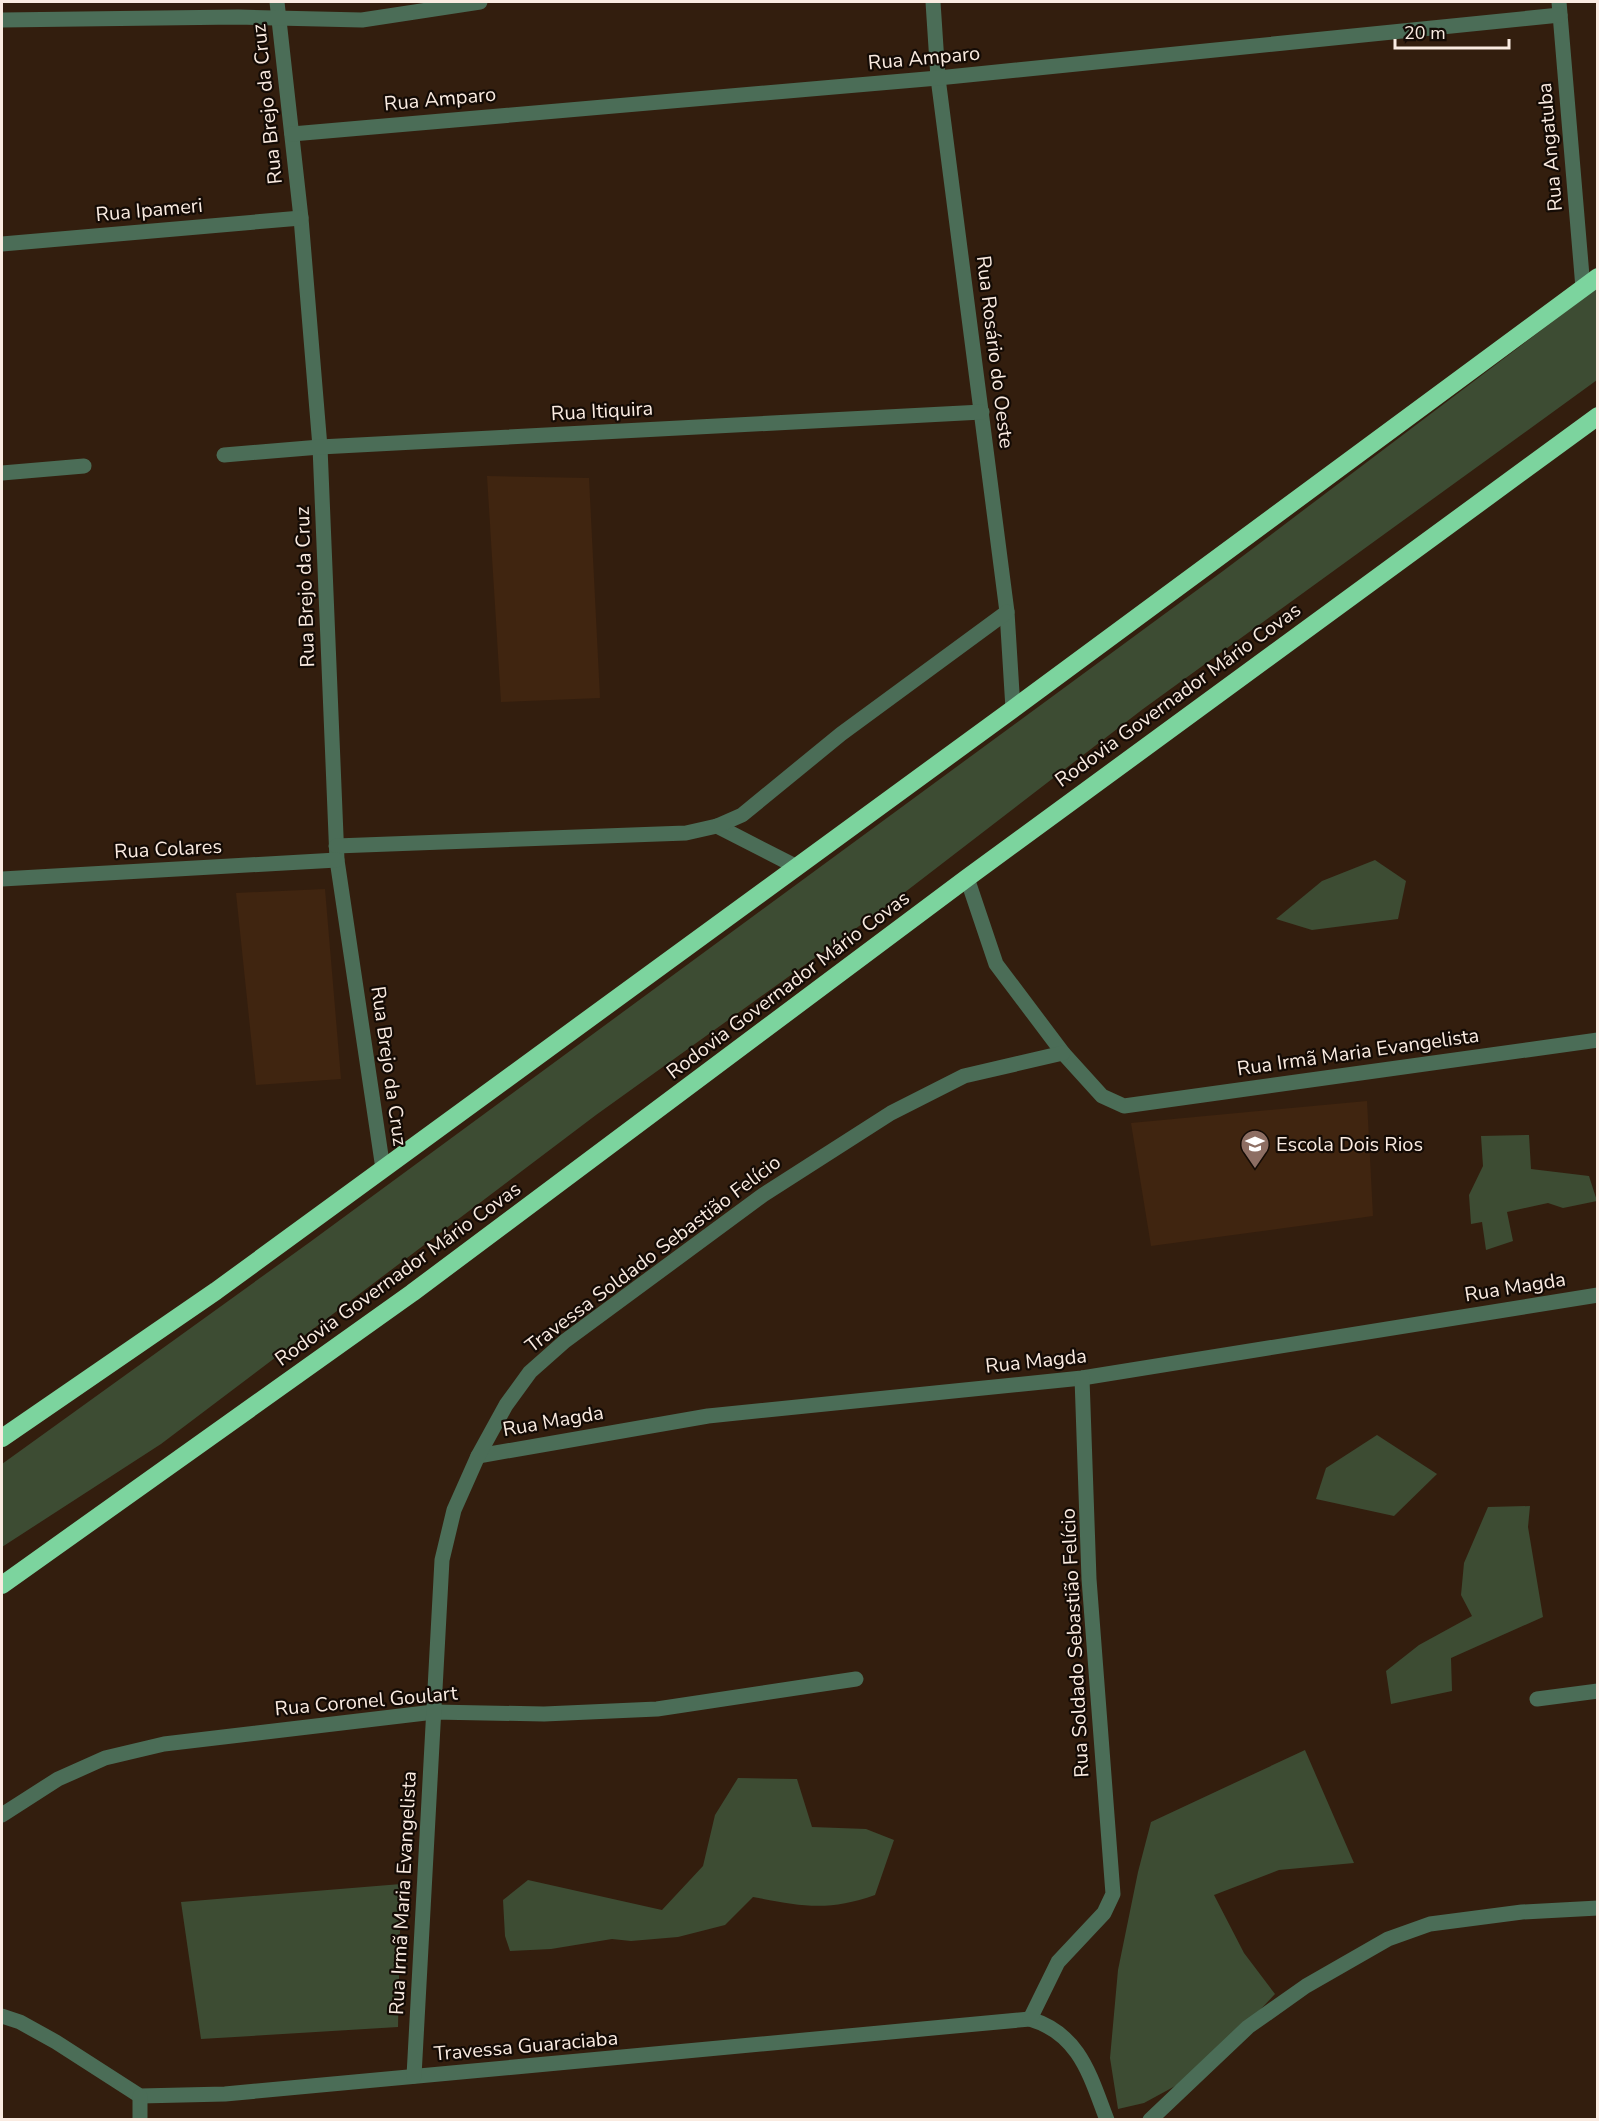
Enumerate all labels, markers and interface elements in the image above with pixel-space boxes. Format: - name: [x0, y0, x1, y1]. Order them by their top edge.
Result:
- scale bar: [1395, 12, 1509, 50]
- text: 20 m: [1404, 21, 1446, 45]
- street label: Rua Brejo da Cruz: [245, 23, 289, 185]
- street label: Rua Amparo: [867, 40, 981, 76]
- street label: Rua Amparo: [383, 81, 497, 117]
- street label: Rua Angatuba: [1531, 82, 1569, 212]
- street label: Rua Ipameri: [94, 192, 204, 228]
- street label: Rua Rosário do Oeste: [970, 254, 1020, 450]
- street label: Rua Itiquira: [550, 395, 654, 427]
- street label: Rua Brejo da Cruz: [289, 506, 321, 668]
- street label: Rodovia Governador Mário Covas: [1050, 597, 1306, 793]
- street label: Rua Colares: [113, 833, 223, 865]
- street label: Rodovia Governador Mário Covas: [661, 885, 915, 1085]
- street label: Rua Brejo da Cruz: [364, 984, 414, 1148]
- street label: Rua Irmã Maria Evangelista: [1235, 1022, 1481, 1082]
- school or university icon: Escola Dois Rios: [1239, 1128, 1271, 1170]
- place label: Escola Dois Rios: [1276, 1131, 1423, 1158]
- street label: Travessa Soldado Sebastião Felício: [520, 1149, 786, 1359]
- street label: Rodovia Governador Mário Covas: [270, 1176, 526, 1372]
- street label: Rua Magda: [1463, 1266, 1567, 1308]
- street label: Rua Magda: [984, 1342, 1088, 1380]
- street label: Rua Magda: [500, 1399, 606, 1443]
- street label: Rua Soldado Sebastião Felício: [1054, 1508, 1096, 1778]
- street label: Rua Coronel Goulart: [273, 1679, 460, 1722]
- street label: Rua Irmã Maria Evangelista: [383, 1770, 423, 2016]
- street label: Travessa Guaraciaba: [433, 2025, 619, 2067]

